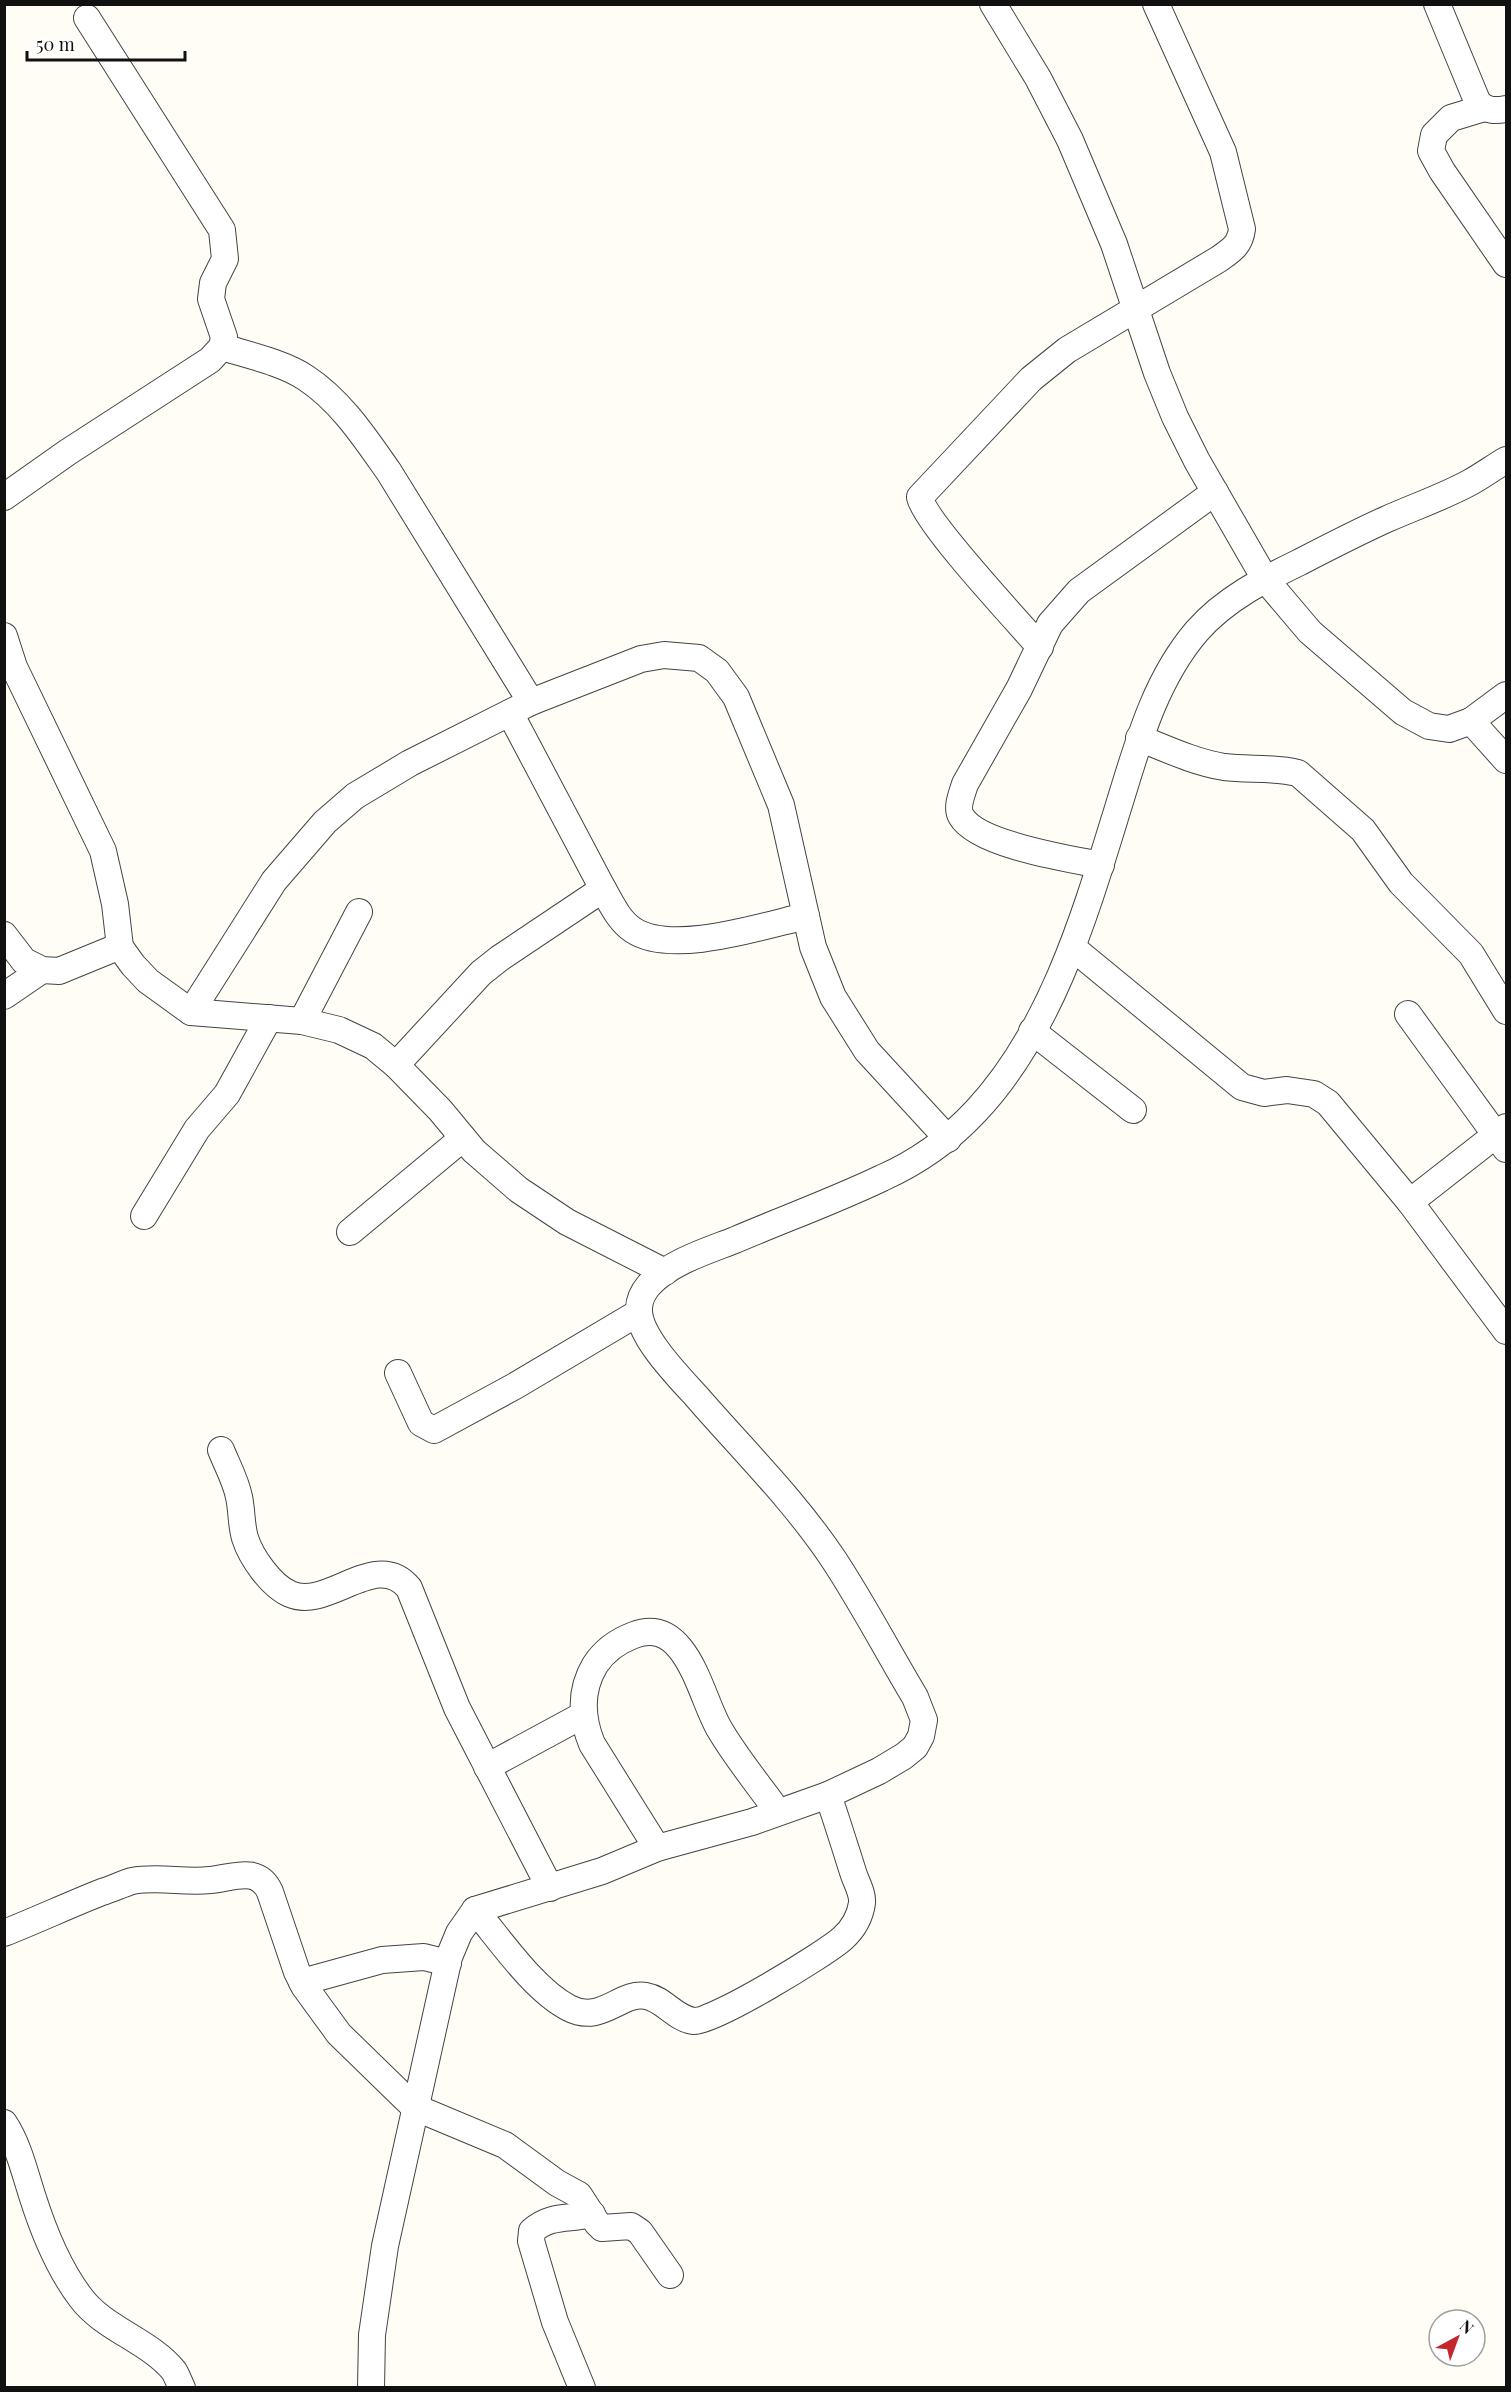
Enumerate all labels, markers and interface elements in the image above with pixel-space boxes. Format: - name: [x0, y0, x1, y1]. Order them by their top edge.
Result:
- scale bar: [27, 24, 184, 62]
- text: 50 m: [36, 32, 75, 56]
- north arrow: [1427, 2308, 1487, 2368]
- text: N: [1456, 2315, 1479, 2338]

